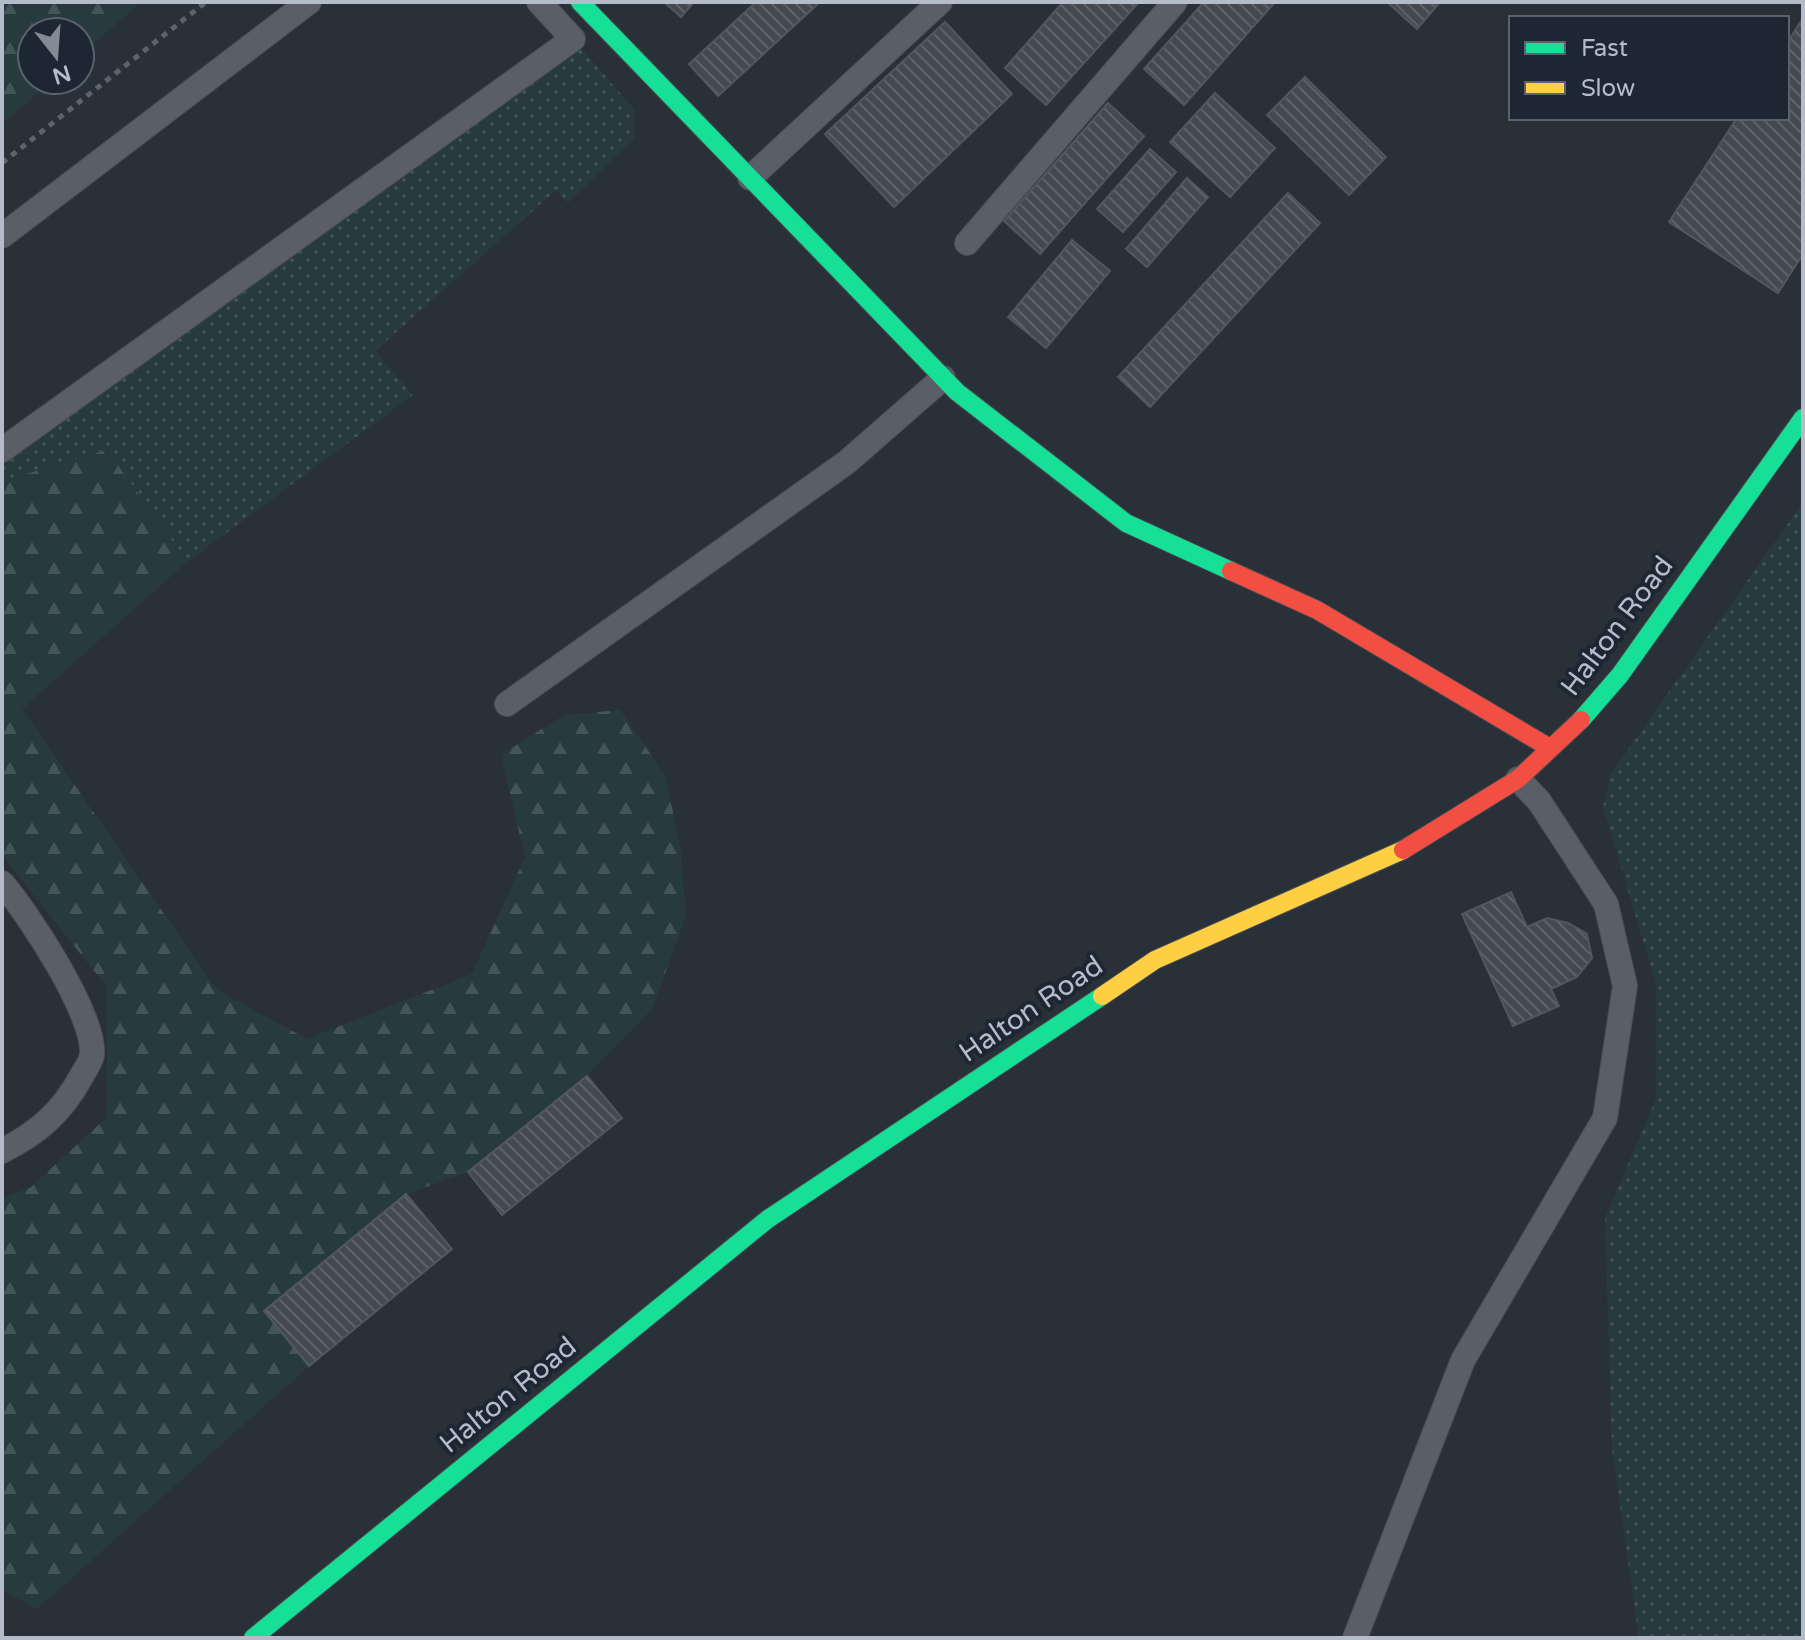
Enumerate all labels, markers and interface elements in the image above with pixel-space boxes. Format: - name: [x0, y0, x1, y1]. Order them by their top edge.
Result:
- north arrow: [16, 16, 96, 96]
- legend: [1509, 16, 1789, 120]
- text: Fast: [1581, 34, 1628, 63]
- text: N: [49, 59, 74, 89]
- text: Slow: [1581, 74, 1635, 103]
- street label: Halton Road: [1553, 549, 1681, 703]
- street label: Halton Road: [953, 948, 1109, 1070]
- street label: Halton Road: [433, 1330, 583, 1460]

